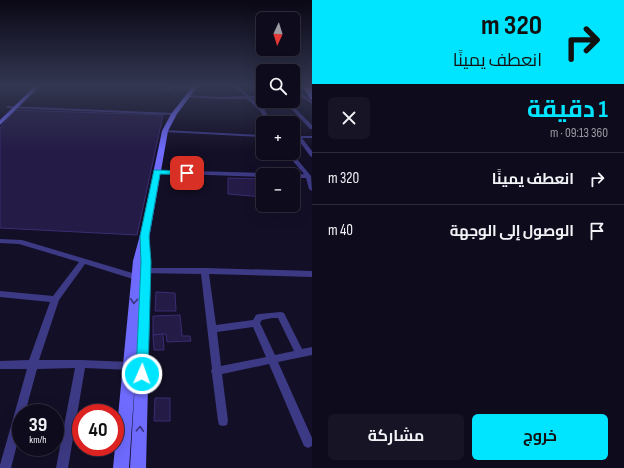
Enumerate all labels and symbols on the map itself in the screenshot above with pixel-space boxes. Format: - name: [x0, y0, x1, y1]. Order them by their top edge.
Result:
- north arrow: [256, 12, 300, 56]
- pin: [170, 156, 204, 190]
- one-way arrow: [130, 298, 139, 304]
- position arrow: [121, 353, 163, 395]
- speed limit sign: 40: [72, 404, 124, 456]
- one-way arrow: [135, 426, 144, 432]

